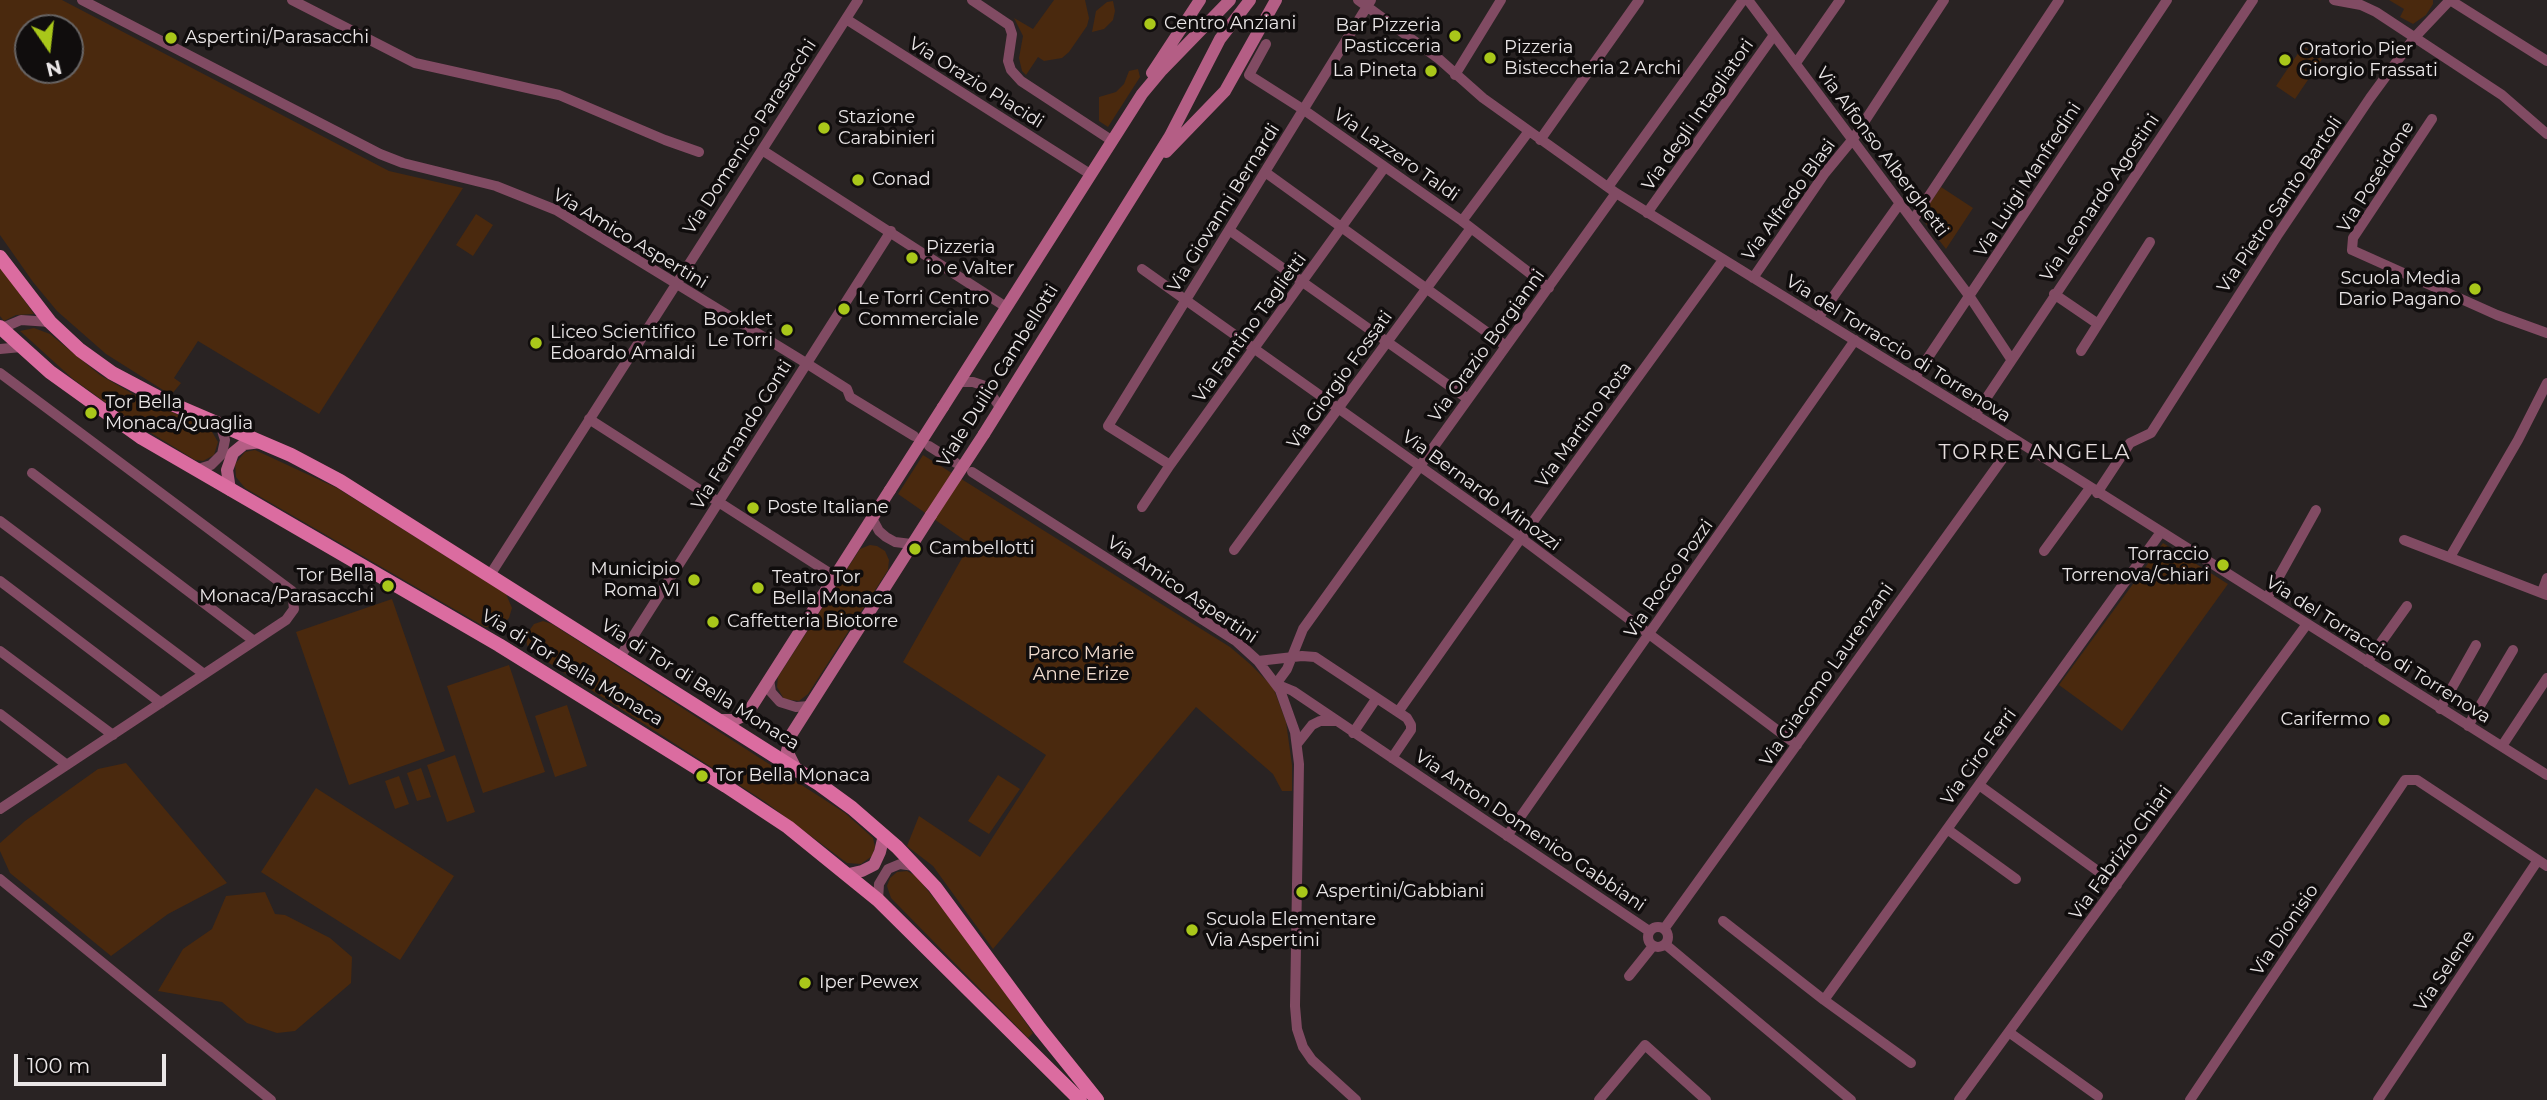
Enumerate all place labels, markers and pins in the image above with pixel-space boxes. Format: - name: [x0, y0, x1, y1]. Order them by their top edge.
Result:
- place label: Centro Anziani: [1164, 13, 1296, 35]
- place label: Bar Pizzeria Pasticceria: [1335, 15, 1441, 58]
- marker: Centro Anziani: [1142, 16, 1158, 32]
- place label: Aspertini/Parasacchi: [185, 27, 369, 49]
- marker: Bar Pizzeria Pasticceria: [1447, 28, 1463, 44]
- marker: Aspertini/Parasacchi: [163, 30, 179, 46]
- place label: Pizzeria Bisteccheria 2 Archi: [1504, 37, 1681, 80]
- place label: Oratorio Pier Giorgio Frassati: [2299, 39, 2438, 82]
- marker: Pizzeria Bisteccheria 2 Archi: [1482, 50, 1498, 66]
- marker: Oratorio Pier Giorgio Frassati: [2277, 52, 2293, 68]
- place label: La Pineta: [1333, 60, 1417, 82]
- marker: La Pineta: [1423, 63, 1439, 79]
- place label: Stazione Carabinieri: [838, 107, 935, 150]
- marker: Stazione Carabinieri: [816, 120, 832, 136]
- place label: Conad: [872, 169, 931, 191]
- marker: Conad: [850, 172, 866, 188]
- place label: Pizzeria io e Valter: [926, 237, 1014, 280]
- marker: Pizzeria io e Valter: [904, 250, 920, 266]
- place label: Scuola Media Dario Pagano: [2338, 268, 2461, 310]
- marker: Scuola Media Dario Pagano: [2467, 281, 2483, 297]
- place label: Le Torri Centro Commerciale: [858, 288, 989, 330]
- marker: Le Torri Centro Commerciale: [836, 301, 852, 317]
- place label: Booklet Le Torri: [703, 309, 773, 352]
- place label: Liceo Scientifico Edoardo Amaldi: [550, 322, 696, 364]
- marker: Booklet Le Torri: [779, 322, 795, 338]
- marker: Liceo Scientifico Edoardo Amaldi: [528, 335, 544, 351]
- place label: Tor Bella Monaca/Quaglia: [105, 392, 253, 434]
- marker: Tor Bella Monaca/Quaglia: [83, 405, 99, 421]
- place label: Poste Italiane: [767, 497, 889, 519]
- marker: Poste Italiane: [745, 500, 761, 516]
- place label: Cambellotti: [929, 538, 1035, 560]
- marker: Cambellotti: [907, 541, 923, 557]
- place label: Torraccio Torrenova/Chiari: [2062, 544, 2209, 586]
- marker: Torraccio Torrenova/Chiari: [2215, 557, 2231, 573]
- place label: Municipio Roma VI: [591, 559, 680, 602]
- place label: Tor Bella Monaca/Parasacchi: [199, 565, 374, 608]
- place label: Teatro Tor Bella Monaca: [772, 567, 893, 610]
- marker: Municipio Roma VI: [686, 572, 702, 588]
- marker: Tor Bella Monaca/Parasacchi: [380, 578, 396, 594]
- marker: Teatro Tor Bella Monaca: [750, 580, 766, 596]
- place label: Caffetteria Biotorre: [727, 611, 898, 633]
- marker: Caffetteria Biotorre: [705, 614, 721, 630]
- place label: Carifermo: [2281, 709, 2370, 731]
- marker: Carifermo: [2376, 712, 2392, 728]
- place label: Tor Bella Monaca: [716, 765, 870, 787]
- marker: Tor Bella Monaca: [694, 768, 710, 784]
- place label: Aspertini/Gabbiani: [1316, 881, 1484, 903]
- marker: Aspertini/Gabbiani: [1294, 884, 1310, 900]
- place label: Scuola Elementare Via Aspertini: [1206, 909, 1376, 951]
- marker: Scuola Elementare Via Aspertini: [1184, 922, 1200, 938]
- place label: Iper Pewex: [819, 972, 919, 994]
- marker: Iper Pewex: [797, 975, 813, 991]

